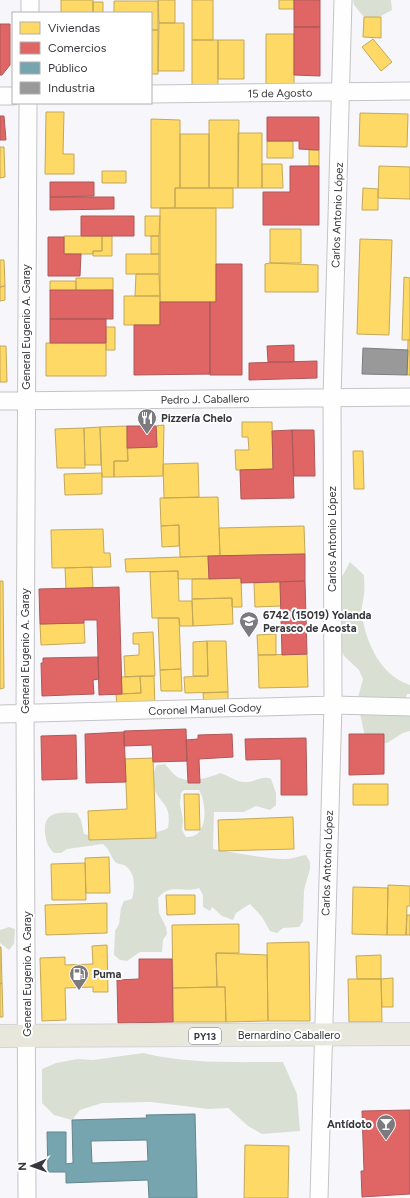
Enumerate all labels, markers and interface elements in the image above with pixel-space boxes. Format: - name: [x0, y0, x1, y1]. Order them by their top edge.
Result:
- legend: [12, 12, 152, 104]
- text: Viviendas: [48, 21, 101, 35]
- text: Comercios: [48, 41, 107, 55]
- text: Público: [48, 61, 88, 75]
- text: Industria: [48, 81, 95, 95]
- street label: 15 de Agosto: [248, 86, 312, 101]
- street label: Carlos Antonio López: [329, 162, 346, 268]
- street label: General Eugenio A. Garay: [20, 264, 33, 390]
- street label: Pedro J. Caballero: [161, 392, 249, 407]
- restaurant icon: Pizzería Chelo: [136, 407, 158, 435]
- place label: Pizzería Chelo: [161, 412, 233, 425]
- street label: Carlos Antonio López: [326, 486, 339, 592]
- street label: General Eugenio A. Garay: [19, 588, 32, 714]
- place label: 6742 (15019) Yolanda Perasco de Acosta: [263, 609, 372, 635]
- school or university icon: 6742 (15019) Yolanda Perasco de Acosta: [238, 610, 260, 638]
- street label: Coronel Manuel Godoy: [148, 701, 262, 718]
- street label: Carlos Antonio López: [319, 810, 336, 916]
- street label: General Eugenio A. Garay: [21, 911, 34, 1037]
- fuel station icon: Puma: [68, 963, 90, 991]
- place label: Puma: [93, 968, 121, 981]
- road number: PY13: [189, 1028, 221, 1044]
- street label: Bernardino Caballero: [238, 1029, 340, 1042]
- bar icon: Antídoto: [375, 1113, 397, 1141]
- place label: Antídoto: [327, 1118, 373, 1131]
- north arrow: [12, 1146, 52, 1186]
- text: N: [16, 1162, 29, 1171]

